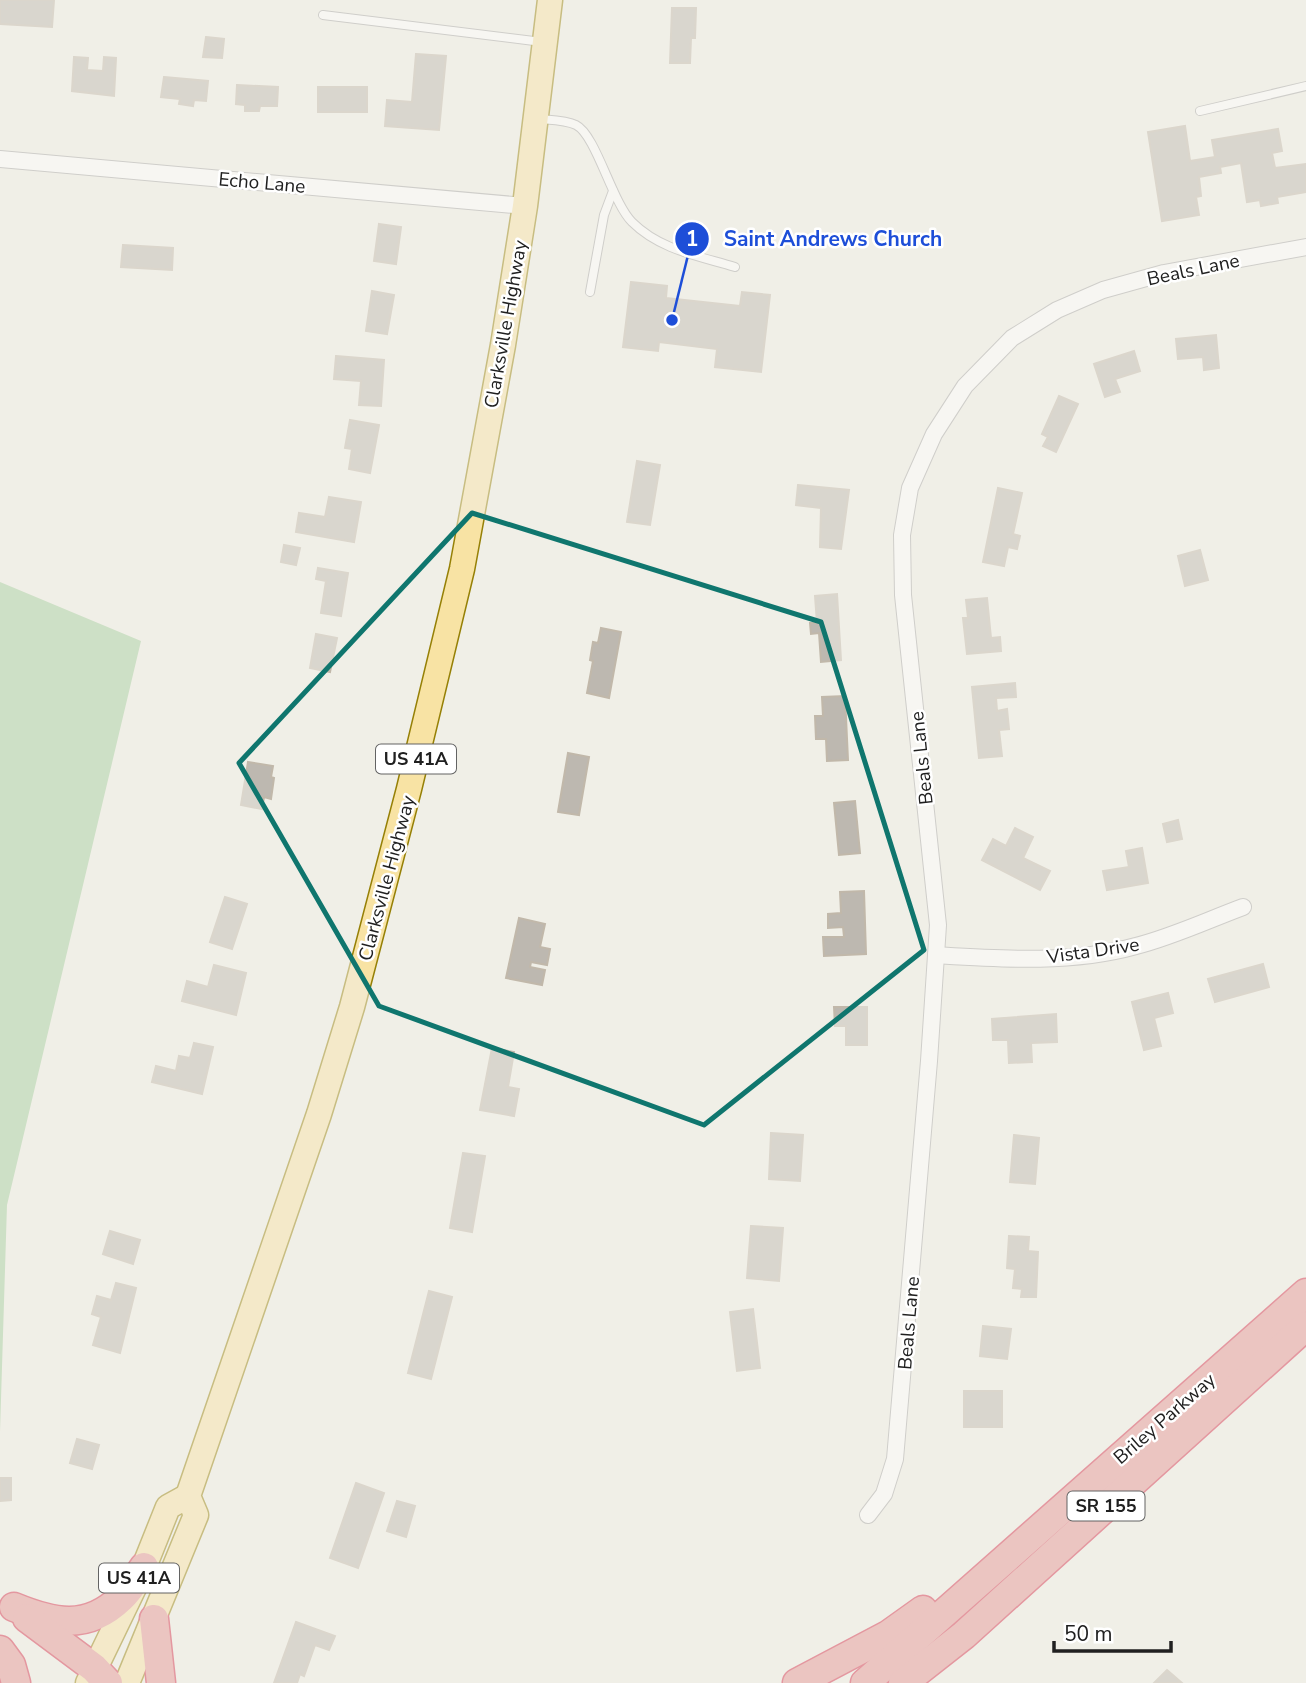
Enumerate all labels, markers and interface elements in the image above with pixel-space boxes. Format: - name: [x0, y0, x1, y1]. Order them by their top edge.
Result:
- street label: Echo Lane: [217, 166, 307, 200]
- callout: Saint Andrews Church: [675, 218, 956, 260]
- text: 1: [686, 225, 698, 253]
- text: Saint Andrews Church: [724, 225, 942, 253]
- street label: Clarksville Highway: [478, 238, 534, 410]
- street label: Beals Lane: [1145, 248, 1242, 292]
- street label: Beals Lane: [904, 710, 940, 806]
- road number: US 41A: [376, 744, 456, 774]
- street label: Clarksville Highway: [352, 793, 422, 964]
- street label: Vista Drive: [1044, 932, 1141, 970]
- street label: Beals Lane: [892, 1275, 926, 1371]
- street label: Briley Parkway: [1108, 1367, 1221, 1470]
- road number: SR 155: [1068, 1492, 1144, 1520]
- road number: US 41A: [99, 1563, 179, 1592]
- scale bar: [1054, 1610, 1171, 1654]
- text: 50 m: [1064, 1620, 1113, 1648]

